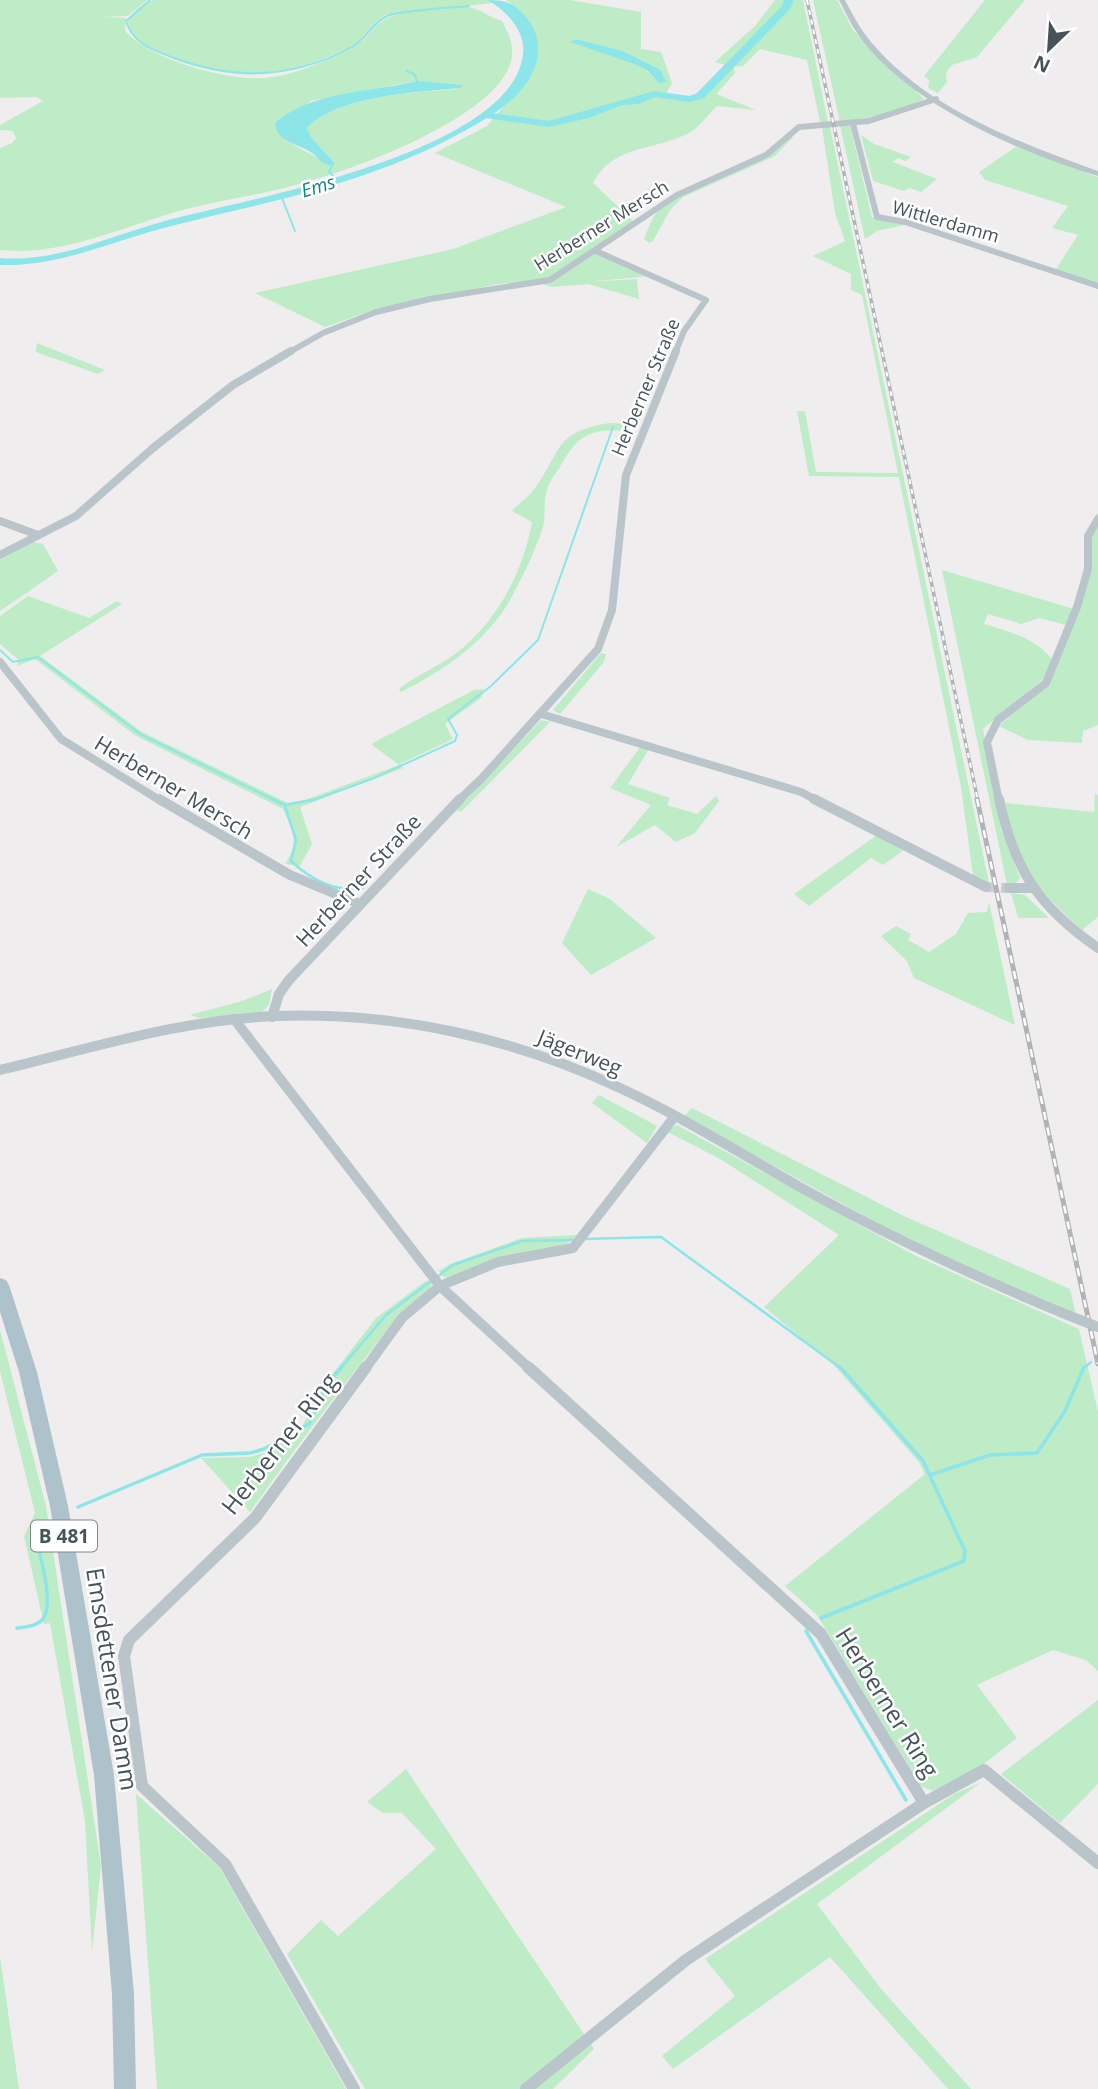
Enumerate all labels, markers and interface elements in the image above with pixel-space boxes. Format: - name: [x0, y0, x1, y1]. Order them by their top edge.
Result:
- north arrow: [1014, 14, 1084, 84]
- text: N: [1029, 49, 1054, 79]
- water label: Ems: [298, 169, 338, 203]
- street label: Herberner Mersch: [529, 174, 673, 276]
- street label: Wittlerdamm: [890, 194, 1002, 248]
- street label: Herberner Straße: [605, 314, 685, 460]
- street label: Herberner Mersch: [90, 729, 258, 845]
- street label: Herberner Straße: [289, 808, 427, 952]
- street label: Jägerweg: [532, 1022, 626, 1082]
- street label: Herberner Ring: [213, 1365, 345, 1521]
- road number: B 481: [31, 1520, 97, 1552]
- street label: Emsdettener Damm: [79, 1565, 147, 1793]
- street label: Herberner Ring: [828, 1620, 948, 1784]

